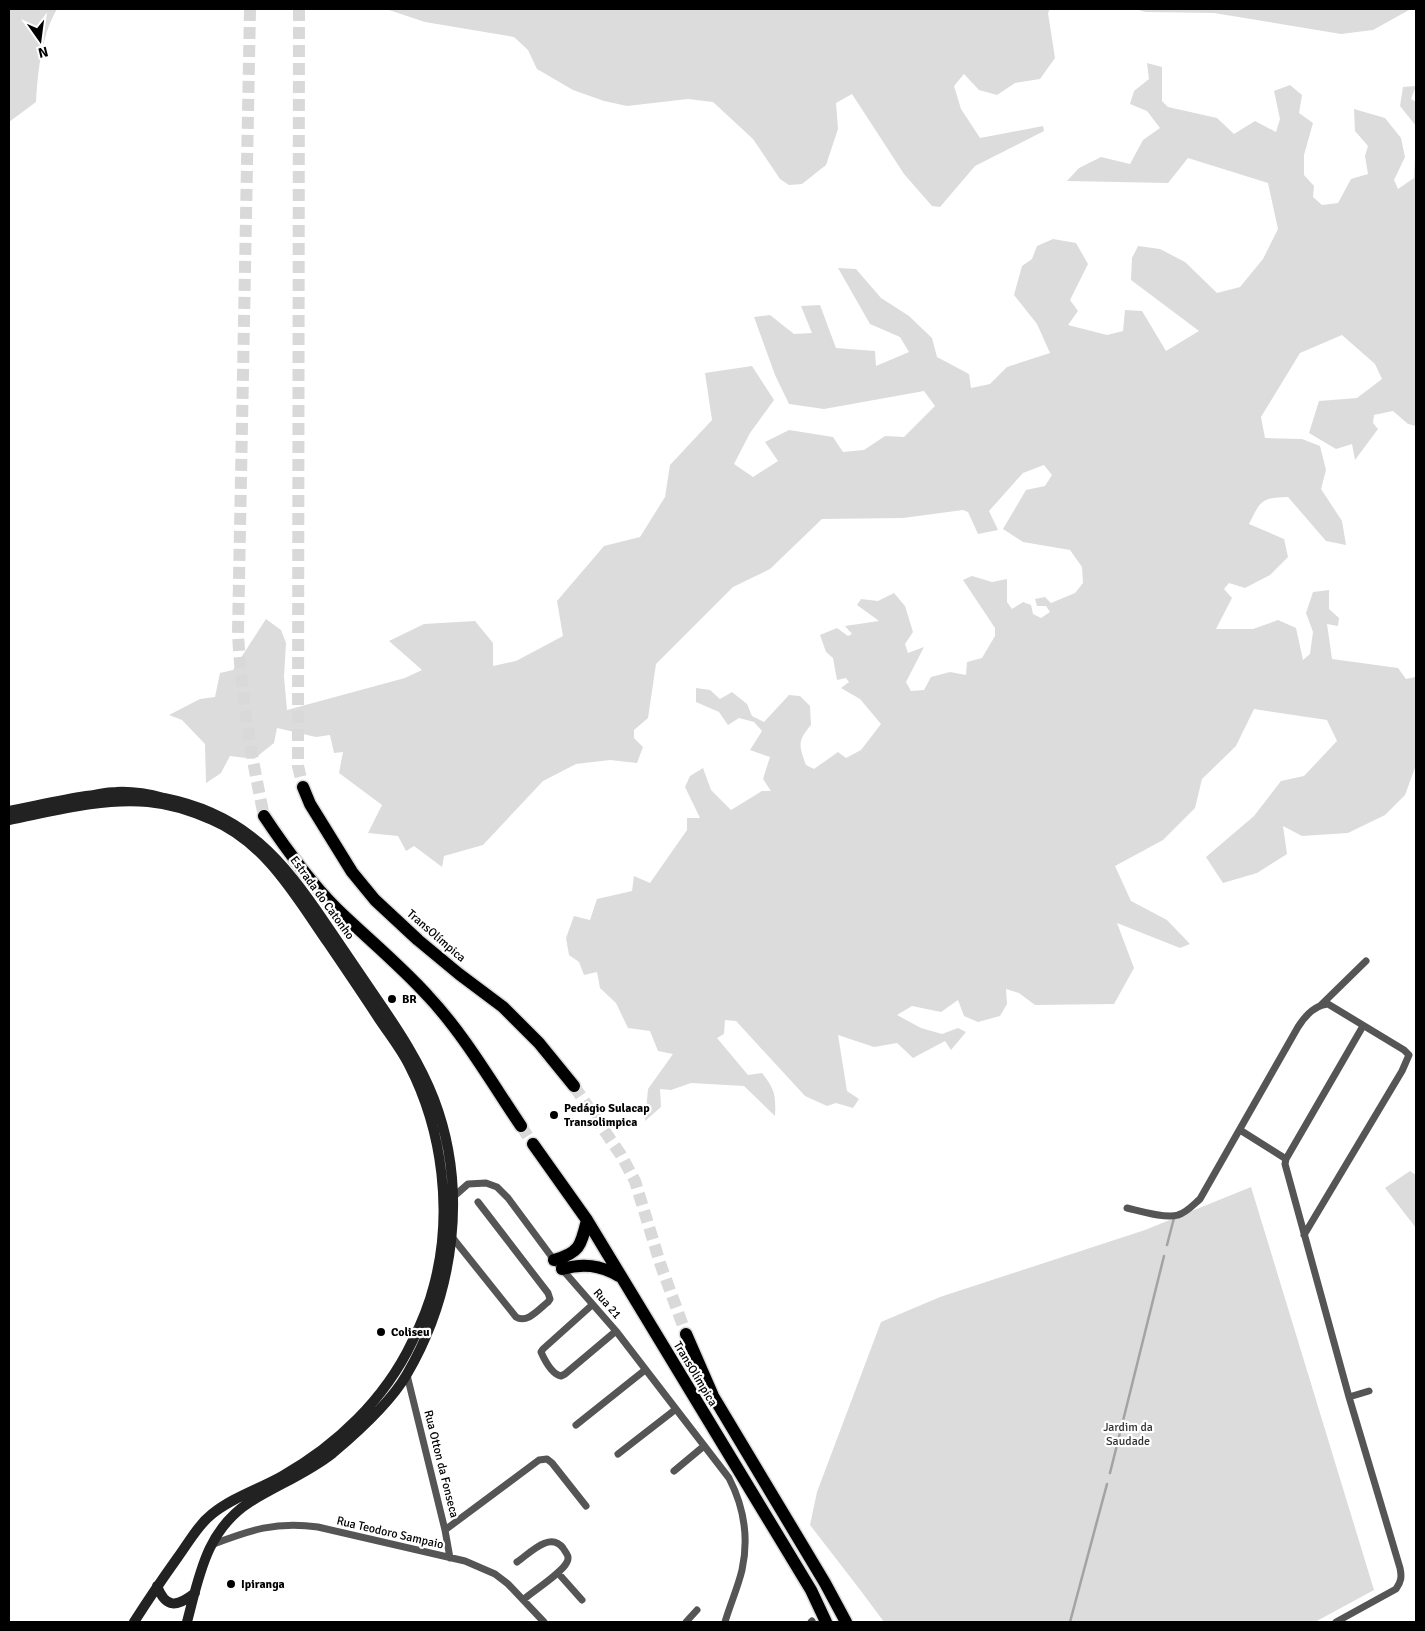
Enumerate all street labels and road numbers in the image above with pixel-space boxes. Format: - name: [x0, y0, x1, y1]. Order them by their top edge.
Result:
- street label: Estrada do Catonho: [287, 853, 357, 943]
- street label: TransOlímpica: [404, 906, 468, 966]
- street label: Rua 21: [590, 1286, 624, 1322]
- street label: TransOlímpica: [670, 1339, 720, 1409]
- street label: Rua Otton da Fonseca: [420, 1409, 462, 1519]
- street label: Rua Teodoro Sampaio: [335, 1513, 445, 1553]

